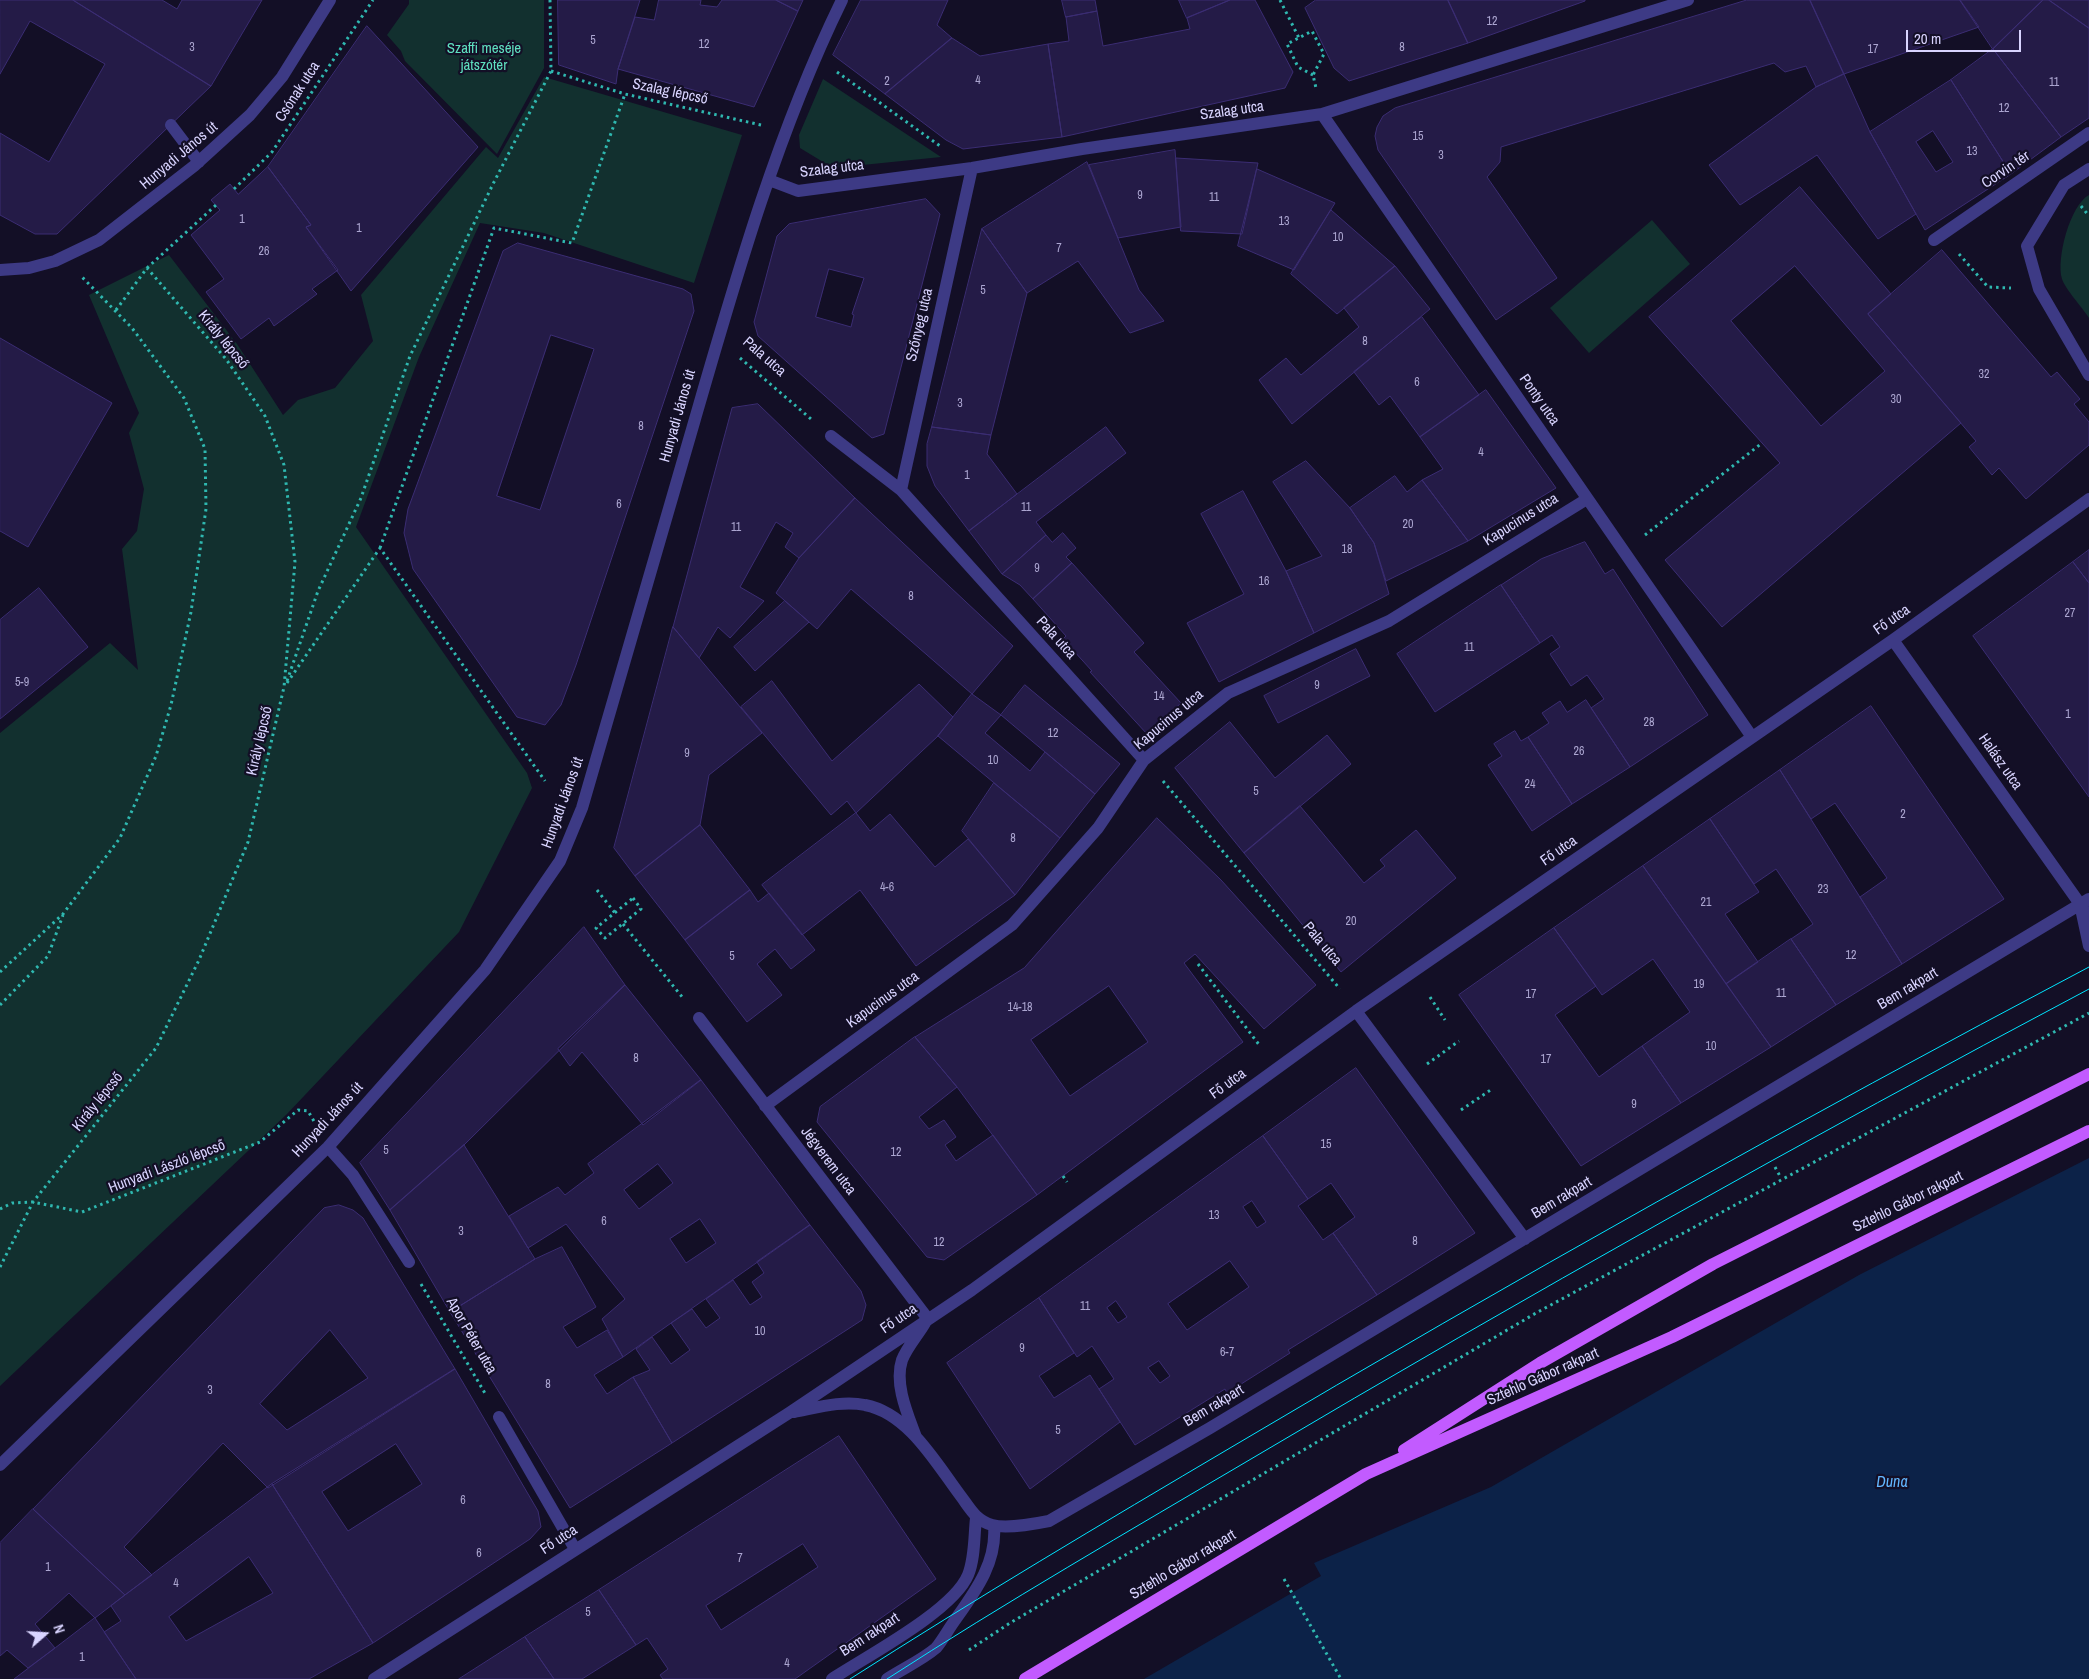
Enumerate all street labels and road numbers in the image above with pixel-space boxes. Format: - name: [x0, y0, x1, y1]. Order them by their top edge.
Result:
- street label: Csónak utca: [272, 58, 324, 126]
- street label: Szalag lépcső: [631, 75, 709, 109]
- street label: Szalag utca: [1199, 98, 1265, 124]
- street label: Hunyadi János út: [137, 118, 221, 194]
- street label: Corvin tér: [1979, 147, 2033, 193]
- street label: Szalag utca: [799, 156, 865, 182]
- street label: Szőnyeg utca: [903, 287, 937, 363]
- street label: Király lépcső: [194, 307, 252, 373]
- street label: Pala utca: [739, 333, 789, 381]
- street label: Hunyadi János út: [656, 368, 700, 464]
- street label: Ponty utca: [1515, 371, 1563, 429]
- street label: Kapucinus utca: [1480, 490, 1562, 550]
- street label: Fő utca: [1870, 601, 1914, 639]
- street label: Pala utca: [1032, 613, 1080, 663]
- street label: Kapucinus utca: [1131, 686, 1207, 754]
- street label: Király lépcső: [243, 705, 277, 777]
- street label: Halász utca: [1974, 731, 2026, 793]
- street label: Hunyadi János út: [538, 755, 588, 851]
- street label: Fő utca: [1537, 832, 1581, 870]
- street label: Pala utca: [1299, 919, 1345, 969]
- street label: Bem rakpart: [1875, 964, 1941, 1014]
- street label: Kapucinus utca: [843, 968, 923, 1032]
- street label: Fő utca: [1206, 1065, 1250, 1103]
- street label: Király lépcső: [69, 1069, 127, 1135]
- street label: Hunyadi János út: [289, 1079, 367, 1161]
- street label: Jégverem utca: [797, 1123, 859, 1199]
- street label: Hunyadi László lépcső: [106, 1136, 228, 1198]
- street label: Sztehlo Gábor rakpart: [1850, 1168, 1966, 1236]
- street label: Bem rakpart: [1529, 1173, 1595, 1223]
- street label: Apor Péter utca: [442, 1294, 500, 1378]
- street label: Fő utca: [877, 1300, 921, 1338]
- street label: Sztehlo Gábor rakpart: [1484, 1344, 1602, 1410]
- street label: Bem rakpart: [1181, 1381, 1247, 1431]
- street label: Fő utca: [537, 1521, 581, 1559]
- street label: Sztehlo Gábor rakpart: [1127, 1526, 1239, 1604]
- street label: Bem rakpart: [837, 1609, 903, 1661]

